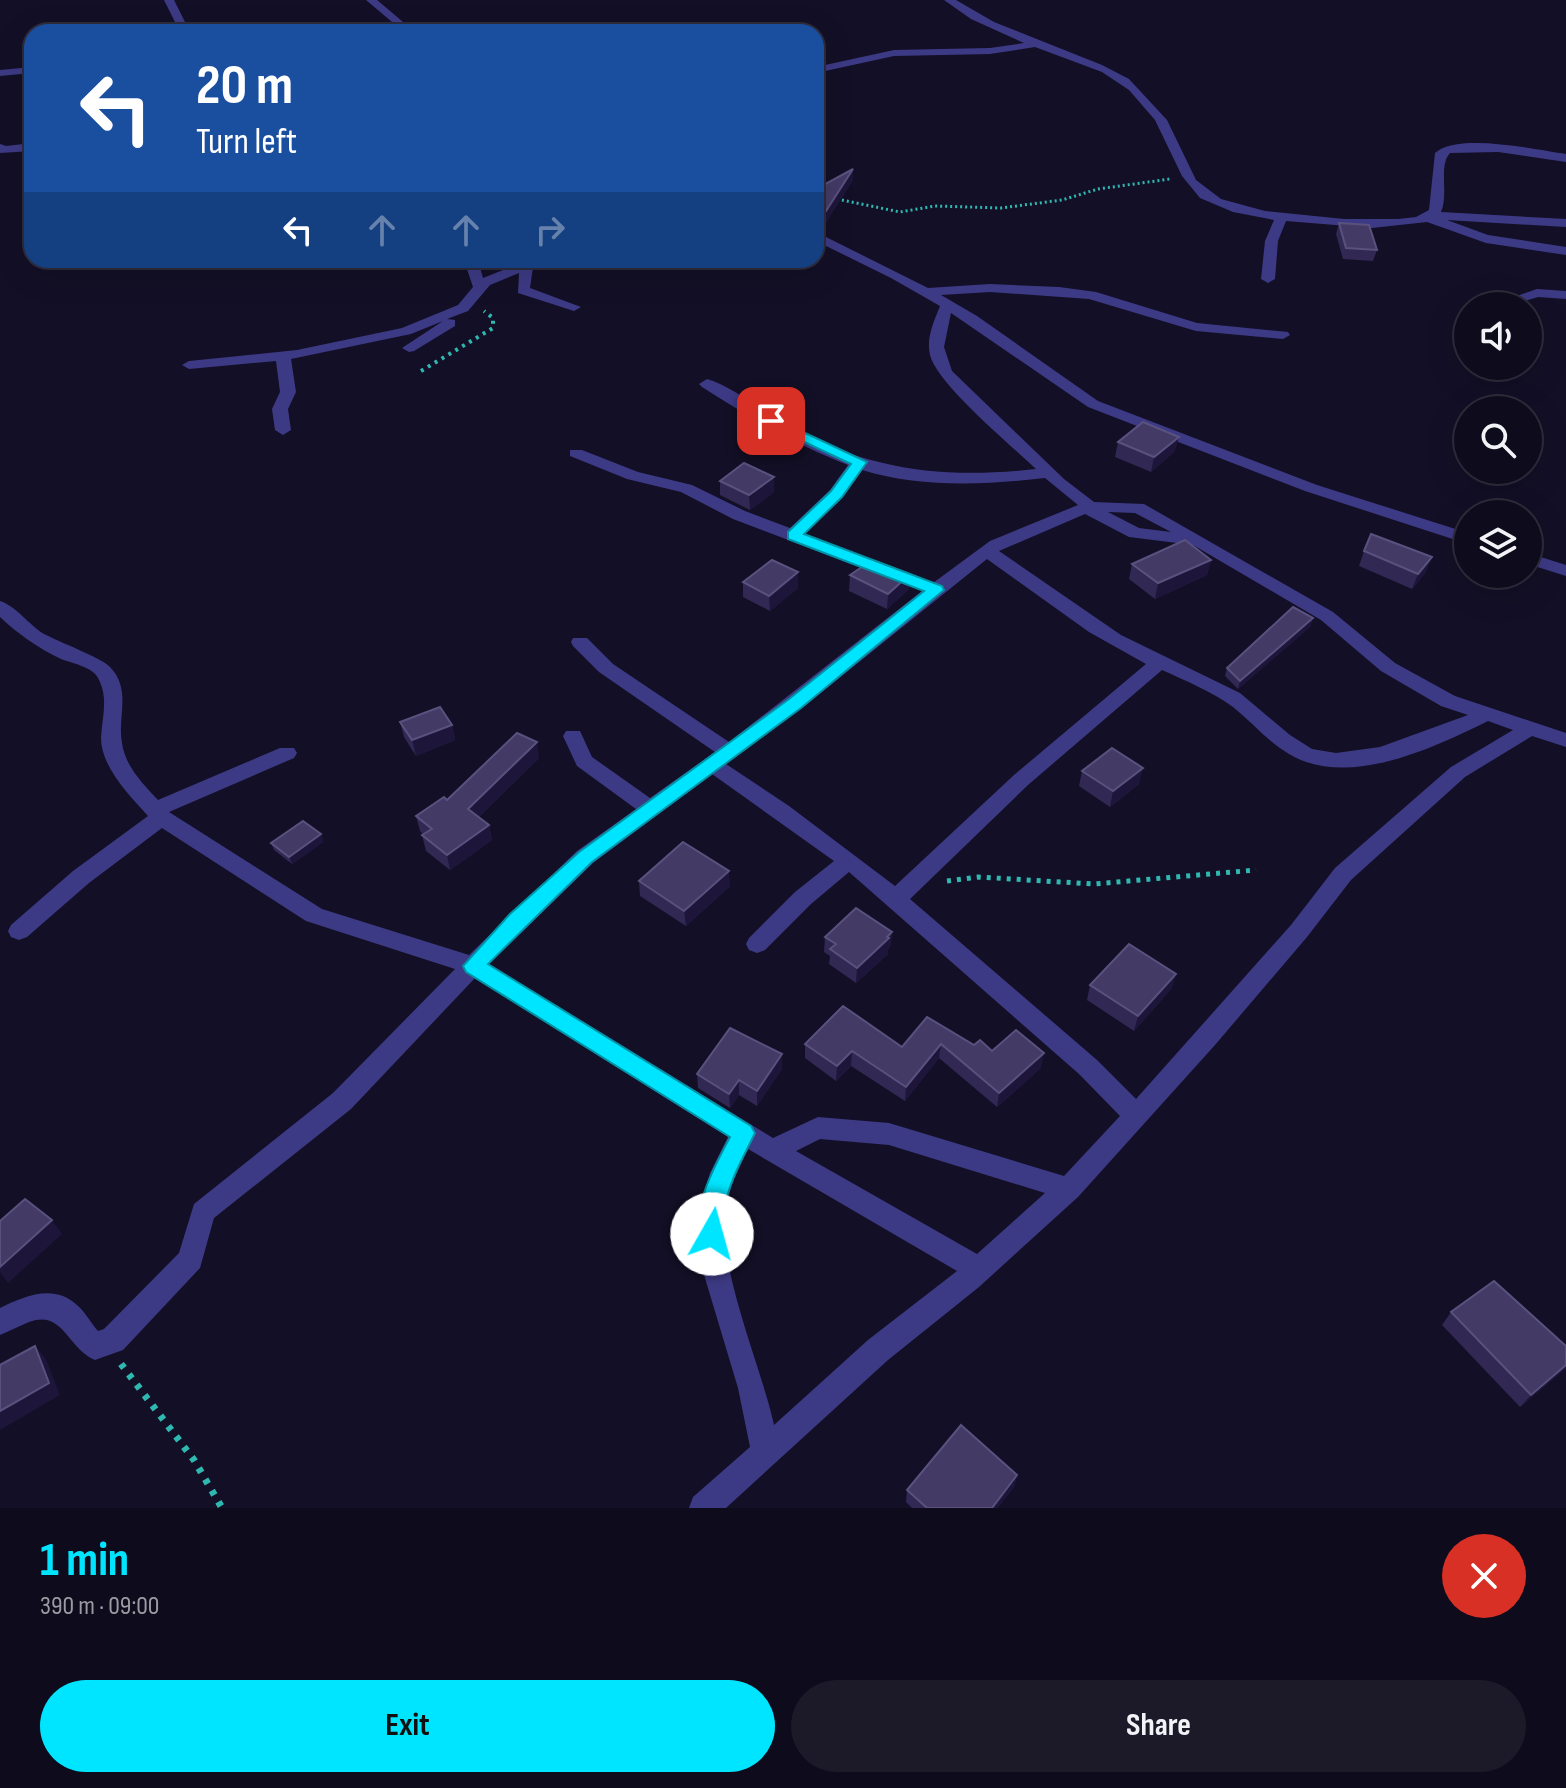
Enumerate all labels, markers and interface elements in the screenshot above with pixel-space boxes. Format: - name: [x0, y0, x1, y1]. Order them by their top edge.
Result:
- text: 20 m: [196, 53, 293, 120]
- icon: left: [64, 56, 168, 160]
- text: Turn left: [196, 121, 297, 164]
- icon: left: [276, 208, 320, 252]
- icon: ahead: [360, 208, 404, 252]
- icon: ahead: [444, 208, 488, 252]
- icon: right: [528, 208, 572, 252]
- map controls: [1454, 292, 1542, 588]
- button: sound: [1454, 292, 1542, 380]
- pin: [737, 387, 805, 455]
- button: search: [1454, 396, 1542, 484]
- icon: arrive: [749, 399, 793, 443]
- button: layers: [1454, 500, 1542, 588]
- position arrow: [670, 1192, 754, 1276]
- text: 1 min: [40, 1532, 129, 1589]
- button: close: [1442, 1534, 1526, 1618]
- text: 390 m · 09:00: [40, 1591, 159, 1622]
- button: Exit: [40, 1680, 775, 1772]
- button: Share: [791, 1680, 1526, 1772]

